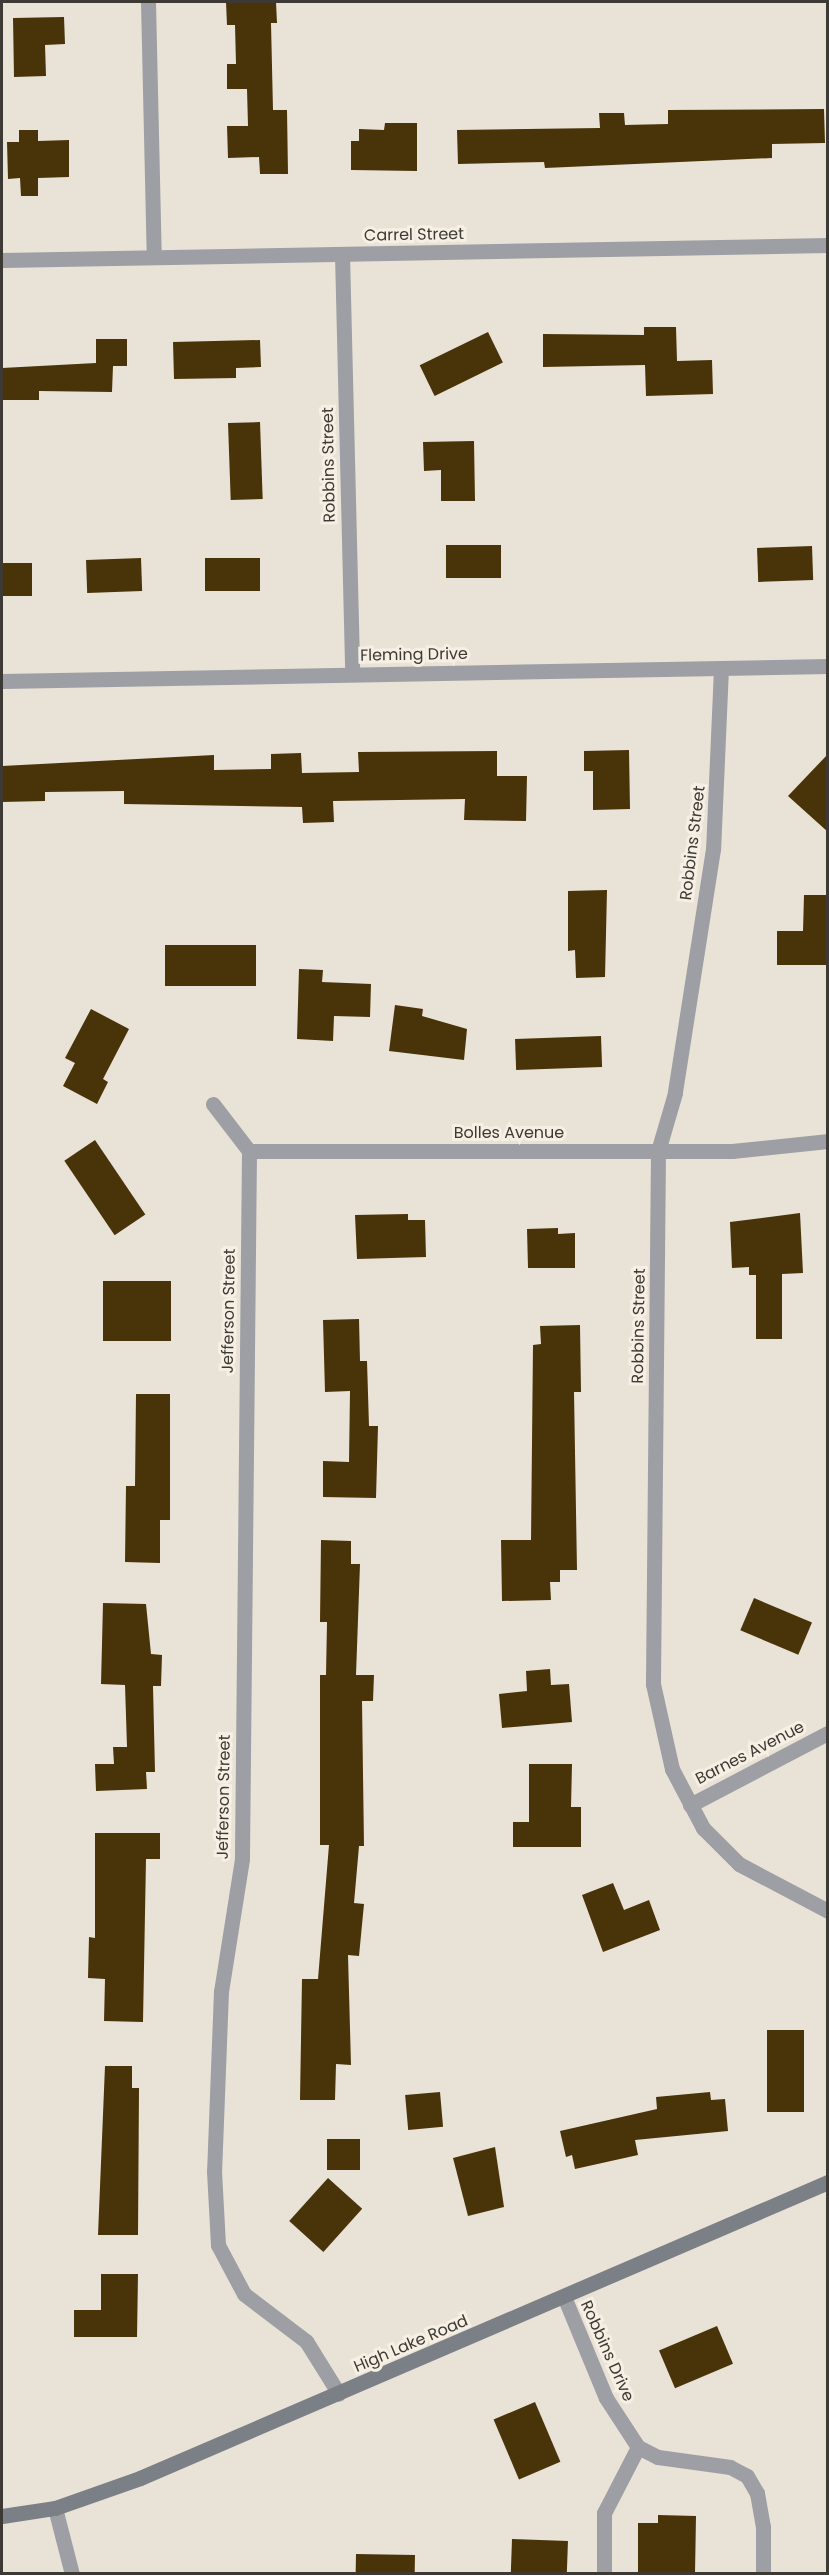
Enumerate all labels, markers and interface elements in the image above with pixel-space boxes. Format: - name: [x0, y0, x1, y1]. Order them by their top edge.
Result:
- street label: Carrel Street: [364, 225, 464, 245]
- street label: Robbins Street: [318, 407, 340, 523]
- street label: Fleming Drive: [360, 644, 468, 666]
- street label: Robbins Street: [676, 785, 710, 901]
- street label: Bolles Avenue: [454, 1123, 564, 1143]
- street label: Jefferson Street: [218, 1248, 240, 1374]
- street label: Robbins Street: [628, 1268, 650, 1384]
- street label: Barnes Avenue: [692, 1717, 808, 1789]
- street label: Jefferson Street: [213, 1734, 235, 1860]
- street label: Robbins Drive: [576, 2298, 638, 2404]
- street label: High Lake Road: [351, 2311, 471, 2377]

